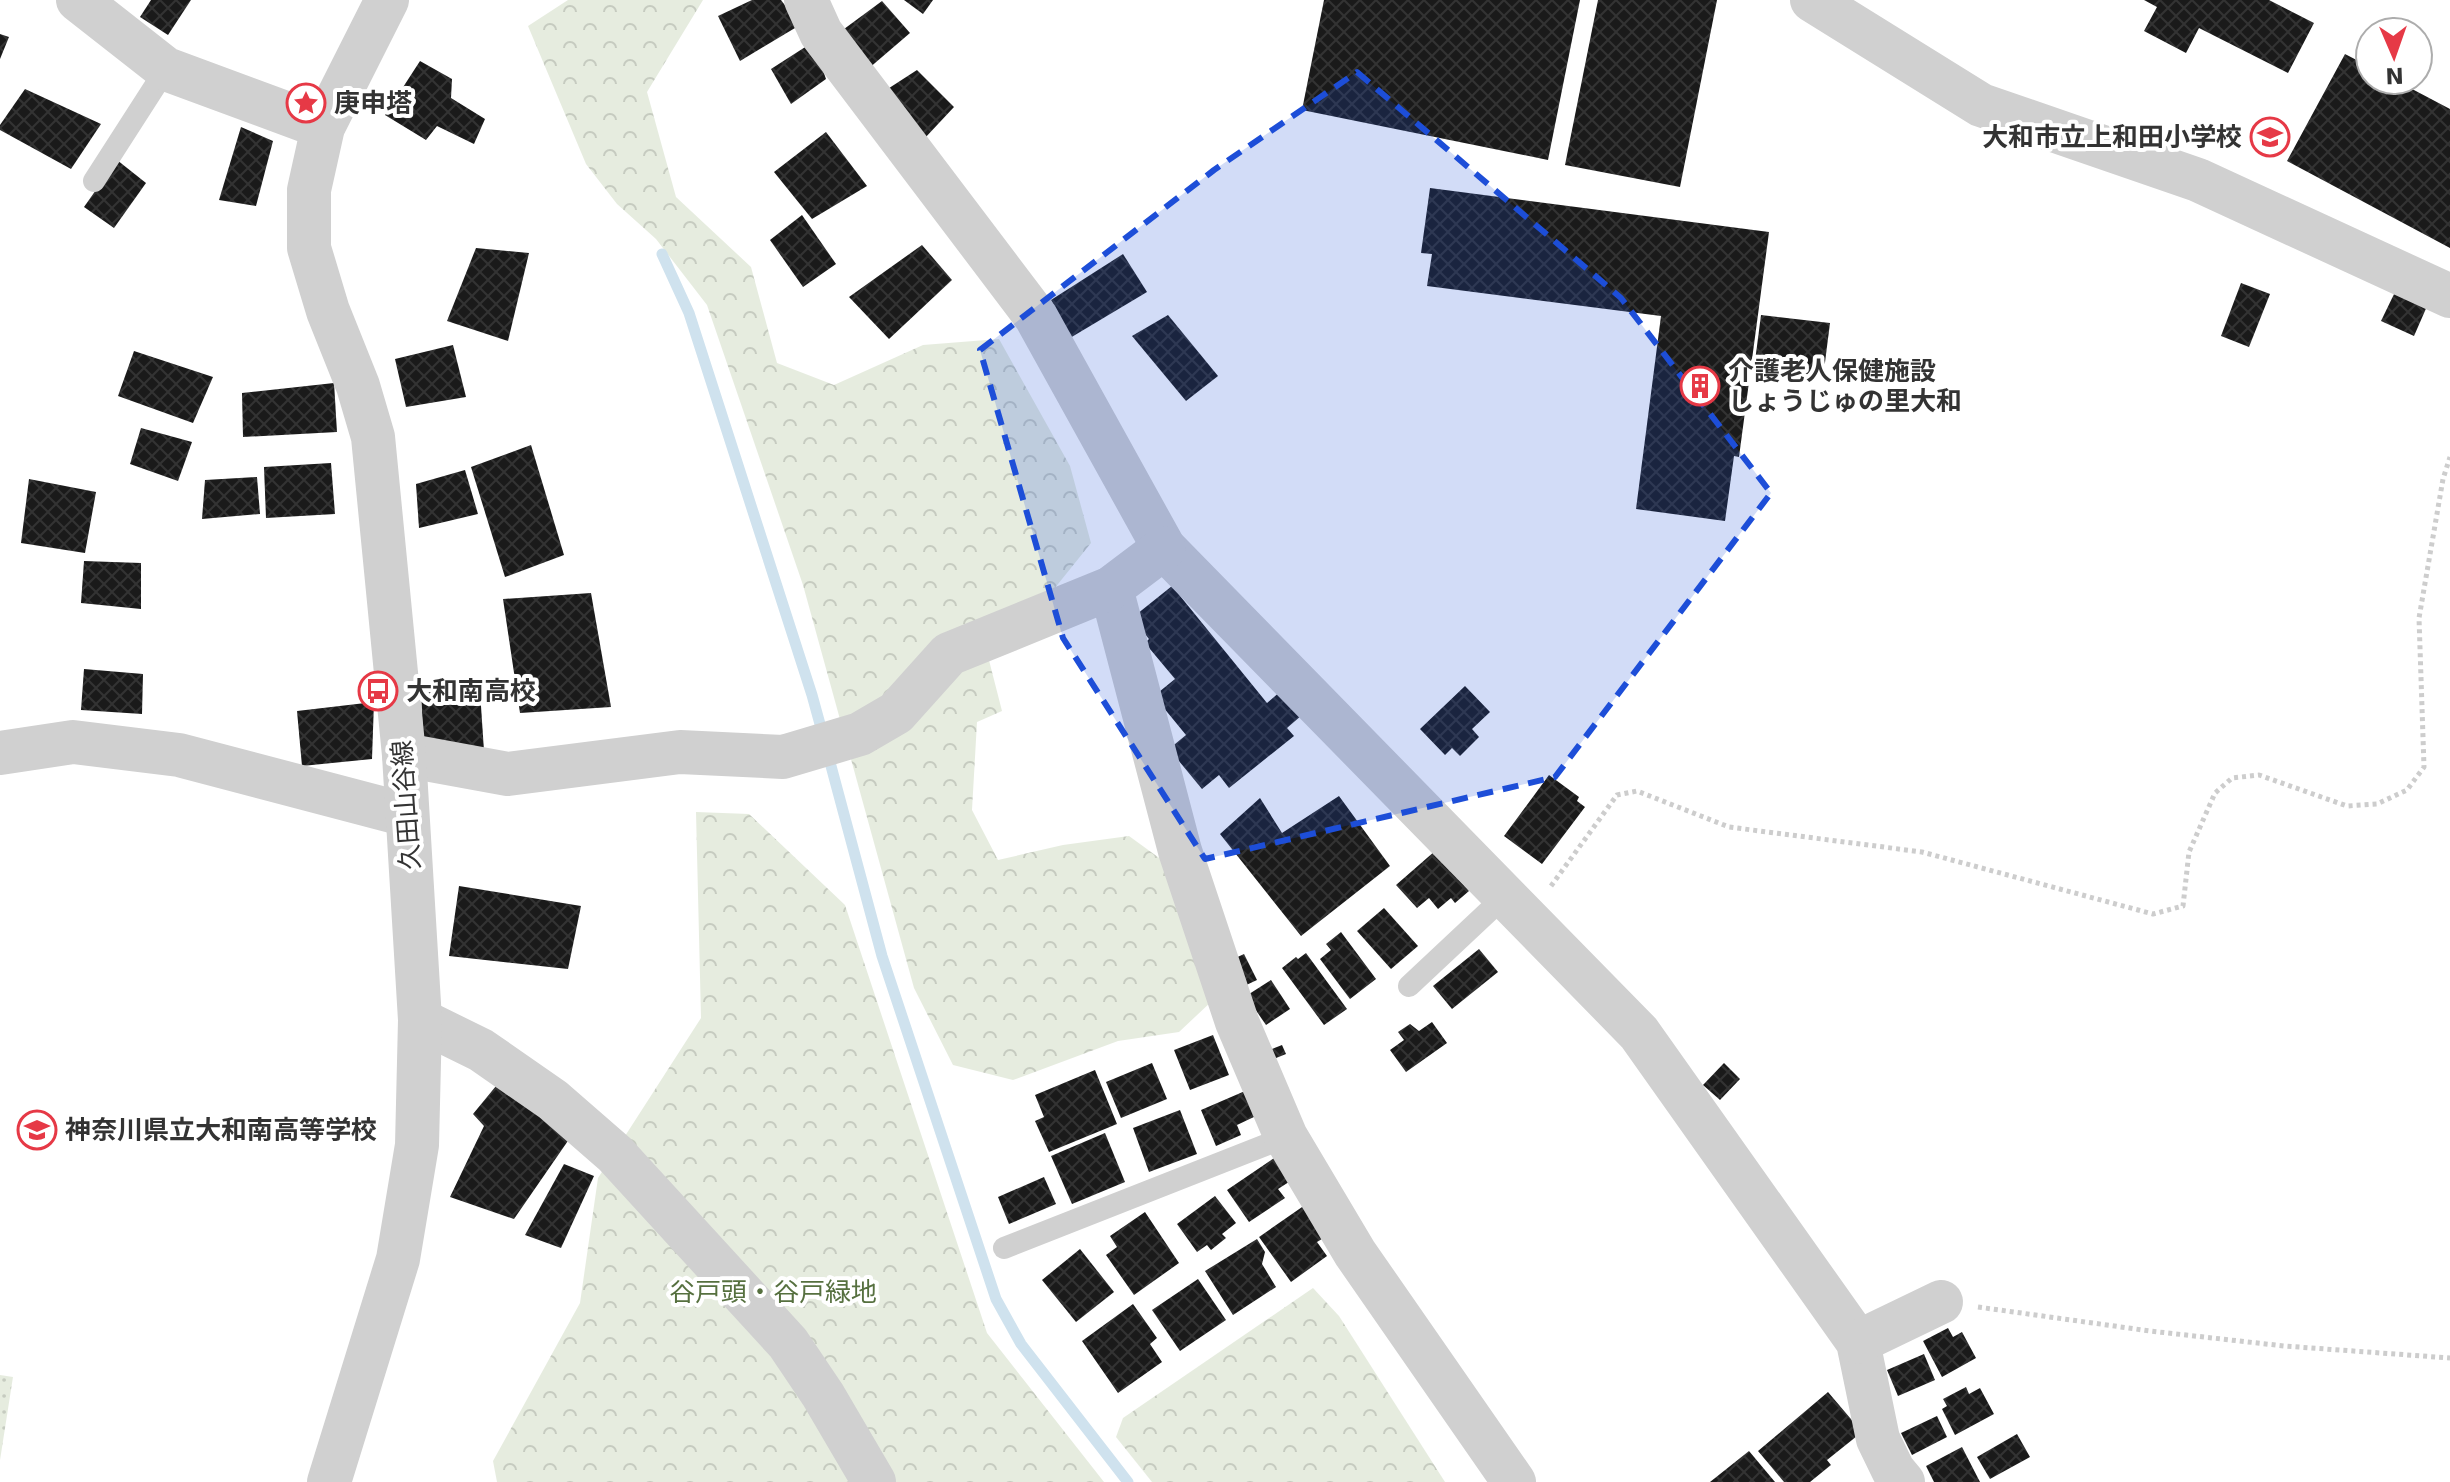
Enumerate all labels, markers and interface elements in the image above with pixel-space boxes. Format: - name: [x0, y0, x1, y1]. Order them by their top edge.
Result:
- north arrow: [2354, 16, 2434, 96]
- text: N: [2385, 63, 2404, 88]
- place icon: 庚申塔: [285, 82, 327, 124]
- place label: 庚申塔: [334, 88, 412, 118]
- school or university icon: 大和市立上和田小学校: [2249, 116, 2291, 158]
- place label: 大和市立上和田小学校: [1982, 122, 2242, 152]
- place label: 介護老人保健施設 しょうじゅの里大和: [1728, 356, 1962, 416]
- building icon: 介護老人保健施設 しょうじゅの里大和: [1679, 365, 1721, 407]
- bus stop icon: 大和南高校: [357, 670, 399, 712]
- place label: 大和南高校: [406, 676, 536, 706]
- street label: 久田山谷線: [387, 739, 425, 871]
- school or university icon: 神奈川県立大和南高等学校: [16, 1109, 58, 1151]
- place label: 神奈川県立大和南高等学校: [65, 1115, 377, 1145]
- park label: 谷戸頭・谷戸緑地: [669, 1277, 877, 1307]

